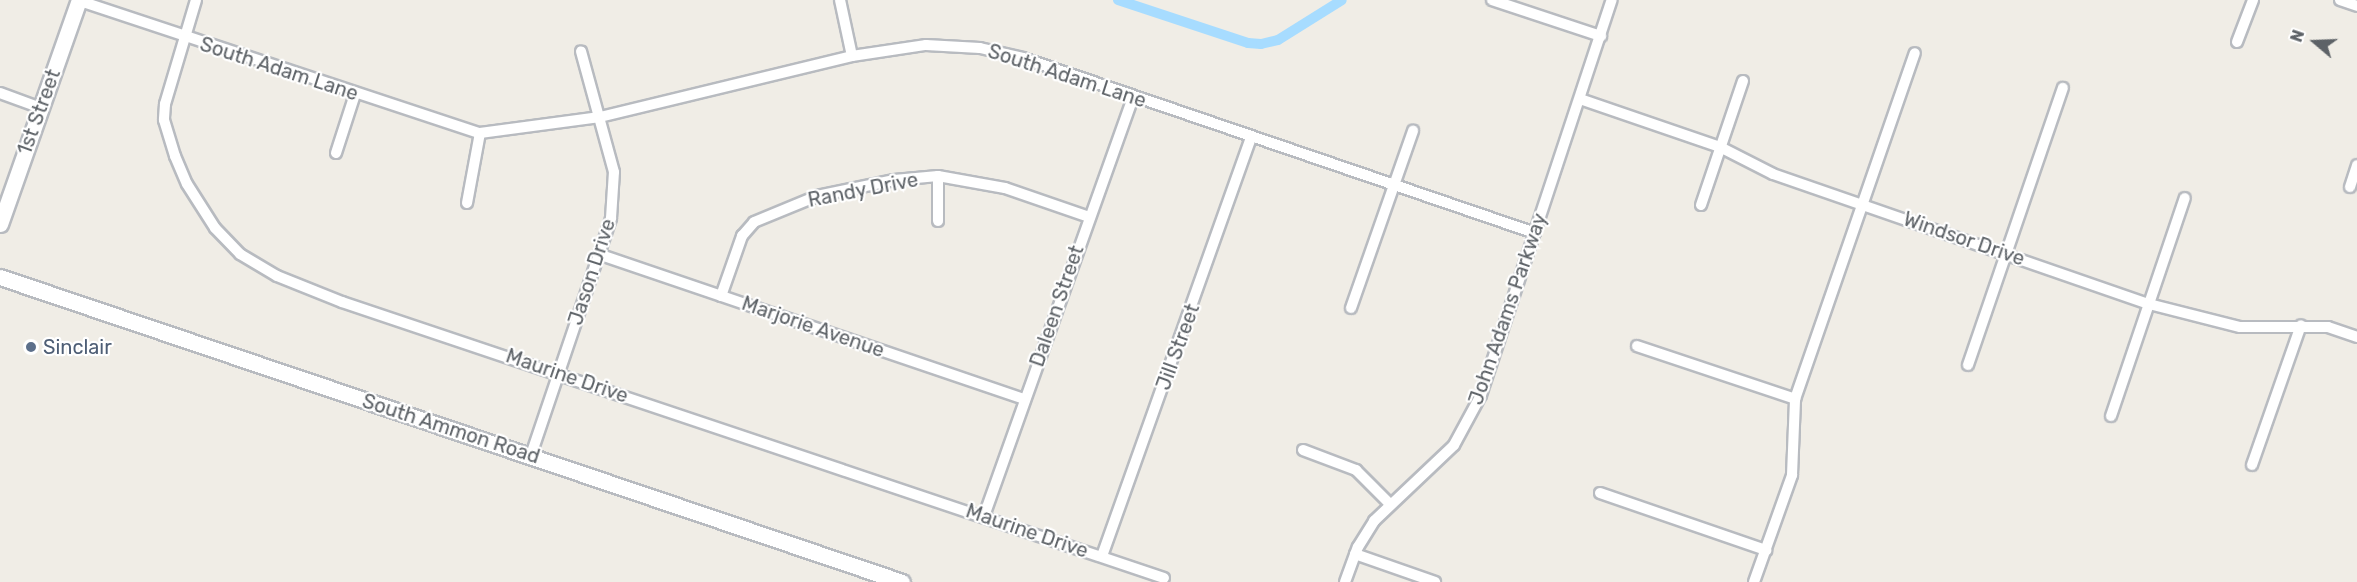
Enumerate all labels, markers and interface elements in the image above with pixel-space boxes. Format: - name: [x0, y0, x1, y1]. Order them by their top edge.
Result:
- north arrow: [2285, 12, 2345, 72]
- text: N: [2287, 27, 2308, 45]
- street label: South Adam Lane: [197, 32, 361, 106]
- street label: South Adam Lane: [985, 39, 1149, 113]
- street label: 1st Street: [12, 66, 66, 158]
- street label: Randy Drive: [806, 168, 920, 212]
- street label: Windsor Drive: [1900, 207, 2028, 271]
- street label: John Adams Parkway: [1464, 210, 1552, 408]
- street label: Jason Drive: [564, 216, 620, 328]
- street label: Daleen Street: [1025, 242, 1089, 370]
- street label: Marjorie Avenue: [738, 291, 888, 363]
- street label: Jill Street: [1151, 301, 1205, 393]
- place label: Sinclair: [43, 335, 112, 359]
- marker: Sinclair: [24, 340, 38, 354]
- street label: Maurine Drive: [503, 344, 631, 408]
- street label: South Ammon Road: [359, 389, 543, 469]
- street label: Maurine Drive: [963, 499, 1091, 563]

